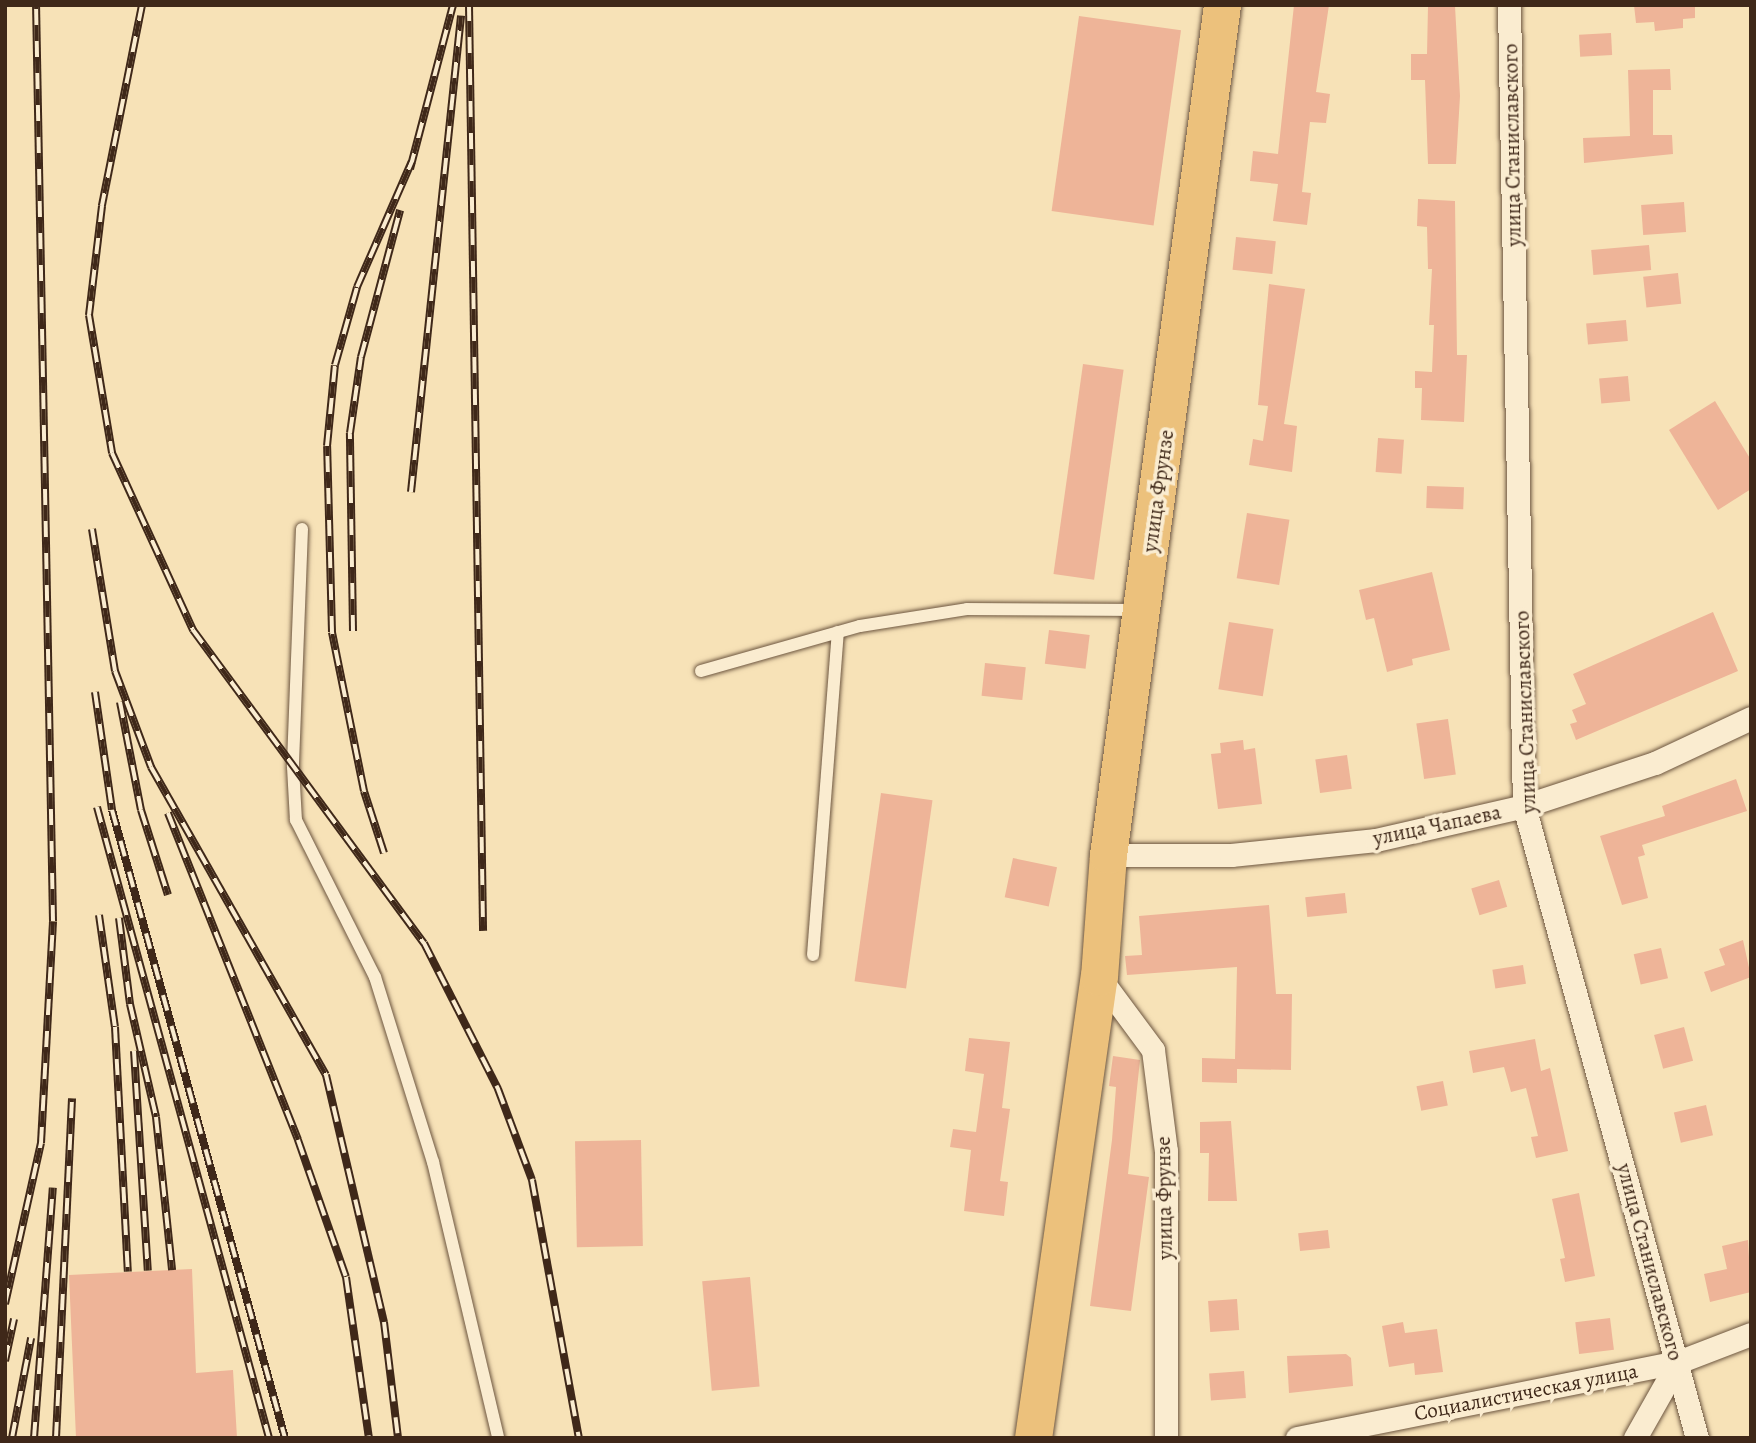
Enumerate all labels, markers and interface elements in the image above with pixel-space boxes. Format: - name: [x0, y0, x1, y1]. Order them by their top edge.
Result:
- street label: улица Станиславского: [1498, 43, 1526, 247]
- street label: улица Фрунзе: [1137, 428, 1179, 554]
- street label: улица Станиславского: [1509, 610, 1541, 814]
- street label: улица Чапаева: [1371, 799, 1503, 851]
- street label: улица Фрунзе: [1150, 1136, 1178, 1260]
- street label: улица Станиславского: [1612, 1161, 1688, 1363]
- street label: Социалистическая улица: [1412, 1358, 1640, 1426]

